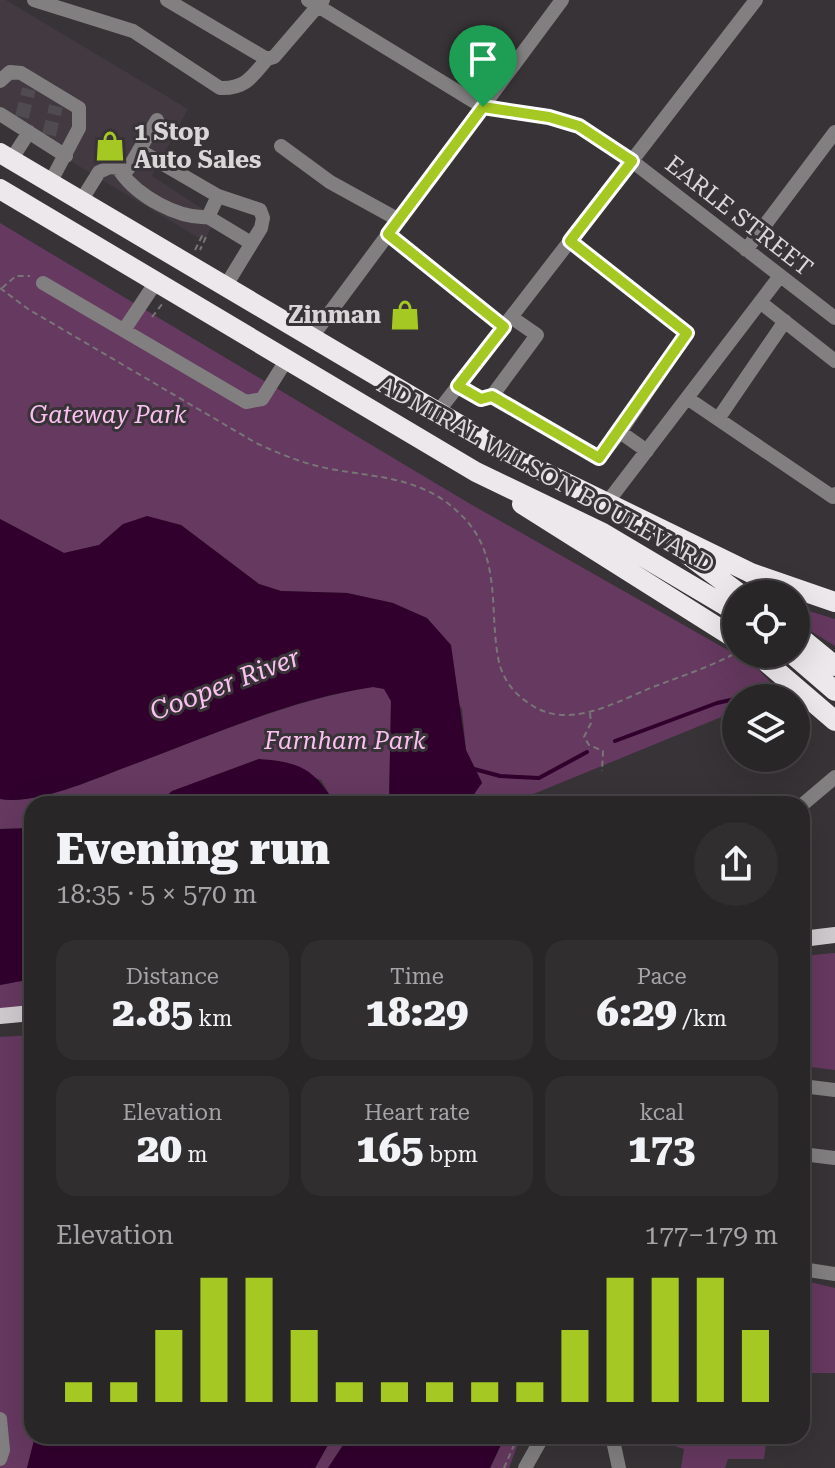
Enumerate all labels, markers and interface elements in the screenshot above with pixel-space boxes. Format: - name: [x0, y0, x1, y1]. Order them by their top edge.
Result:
- pin: [449, 25, 517, 107]
- icon: arrive: [461, 37, 505, 81]
- place label: 1 Stop Auto Sales: [134, 118, 262, 174]
- shop icon: 1 Stop Auto Sales: [93, 129, 127, 163]
- street label: EARLE STREET: [660, 150, 818, 282]
- shop icon: Zinman: [388, 298, 422, 332]
- place label: Zinman: [288, 301, 381, 329]
- street label: ADMIRAL WILSON BOULEVARD: [373, 370, 719, 580]
- park label: Gateway Park: [29, 401, 187, 429]
- map controls: [722, 580, 810, 772]
- button: locate: [722, 580, 810, 668]
- water label: Cooper River: [146, 642, 304, 726]
- button: layers: [722, 684, 810, 772]
- park label: Farnham Park: [263, 727, 426, 755]
- button: share: [694, 822, 778, 906]
- text: Evening run: [56, 823, 330, 875]
- text: 18:35 · 5 × 570 m: [56, 879, 257, 909]
- text: Distance: [126, 964, 219, 989]
- text: Time: [390, 964, 444, 989]
- text: Pace: [637, 964, 686, 989]
- text: 2.85: [112, 989, 193, 1036]
- text: 18:29: [366, 989, 468, 1036]
- text: 6:29: [596, 989, 677, 1036]
- text: km: [193, 1006, 232, 1031]
- text: /km: [677, 1006, 727, 1031]
- text: Elevation: [122, 1100, 222, 1125]
- text: Heart rate: [364, 1100, 470, 1125]
- text: kcal: [640, 1100, 684, 1125]
- text: 20: [137, 1125, 182, 1172]
- text: 165: [356, 1125, 423, 1172]
- text: 173: [628, 1125, 695, 1172]
- text: m: [182, 1142, 208, 1167]
- text: bpm: [423, 1142, 478, 1167]
- text: Elevation: [56, 1220, 174, 1250]
- text: 177–179 m: [645, 1220, 778, 1250]

